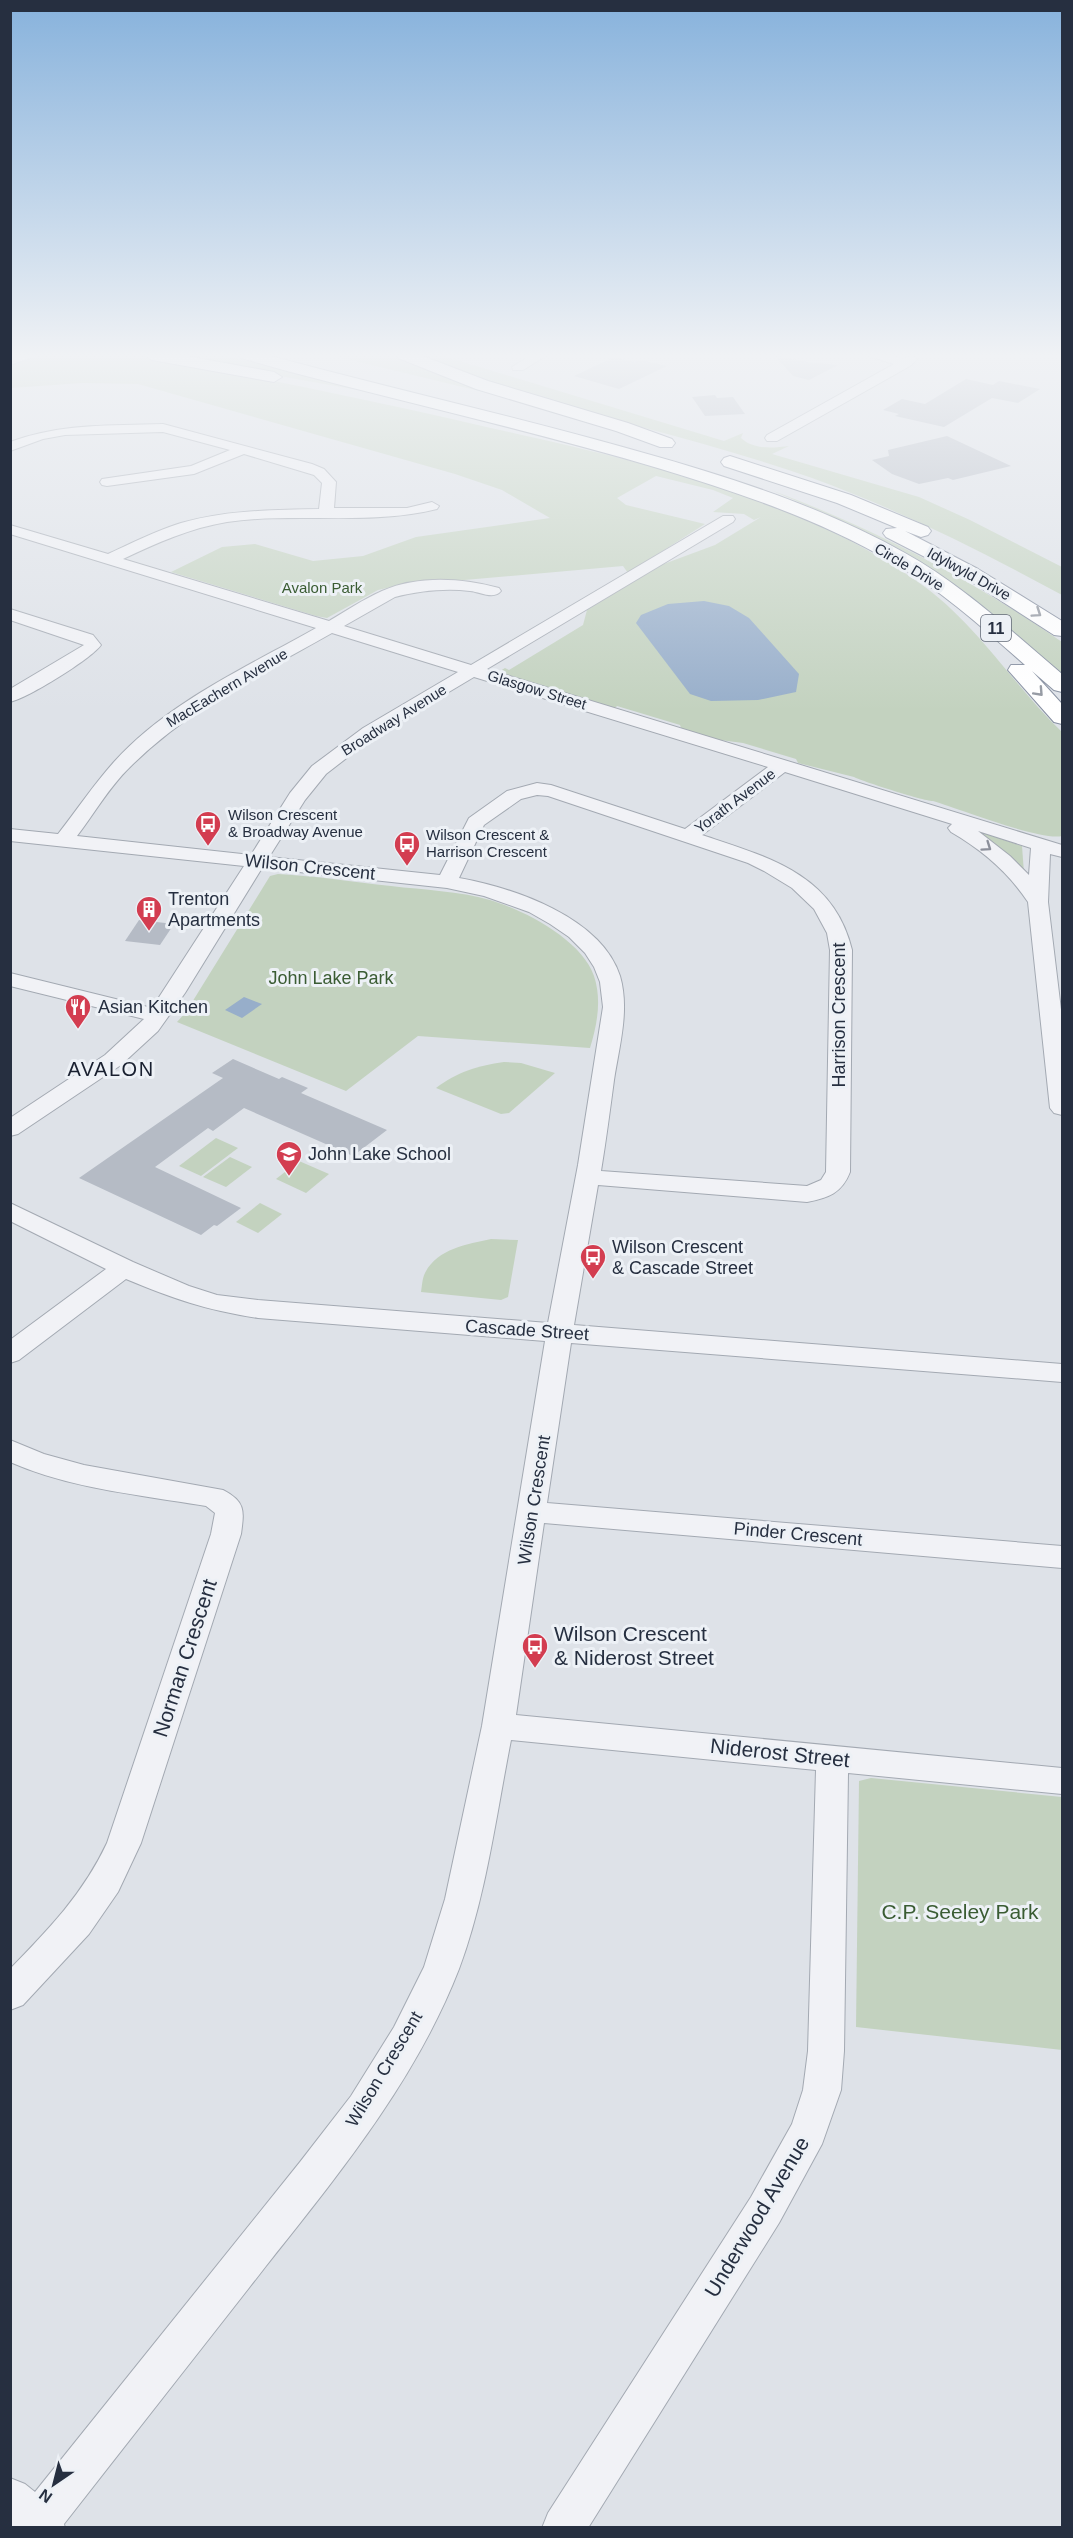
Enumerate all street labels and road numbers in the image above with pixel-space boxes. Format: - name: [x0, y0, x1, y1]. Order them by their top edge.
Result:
- street label: Circle Drive: [872, 539, 947, 594]
- street label: Idylwyld Drive: [925, 544, 1014, 603]
- road number: 11: [981, 615, 1011, 641]
- street label: MacEachern Avenue: [163, 645, 290, 730]
- street label: Glasgow Street: [486, 666, 589, 713]
- street label: Broadway Avenue: [338, 680, 449, 759]
- street label: Yorath Avenue: [691, 765, 778, 837]
- street label: Wilson Crescent: [244, 850, 376, 884]
- street label: Harrison Crescent: [829, 942, 849, 1088]
- street label: Cascade Street: [464, 1316, 590, 1344]
- street label: Wilson Crescent: [514, 1434, 554, 1566]
- street label: Pinder Crescent: [733, 1518, 863, 1550]
- street label: Norman Crescent: [148, 1576, 221, 1740]
- street label: Niderost Street: [709, 1734, 851, 1771]
- street label: Wilson Crescent: [342, 2008, 426, 2130]
- street label: Underwood Avenue: [700, 2132, 814, 2301]

